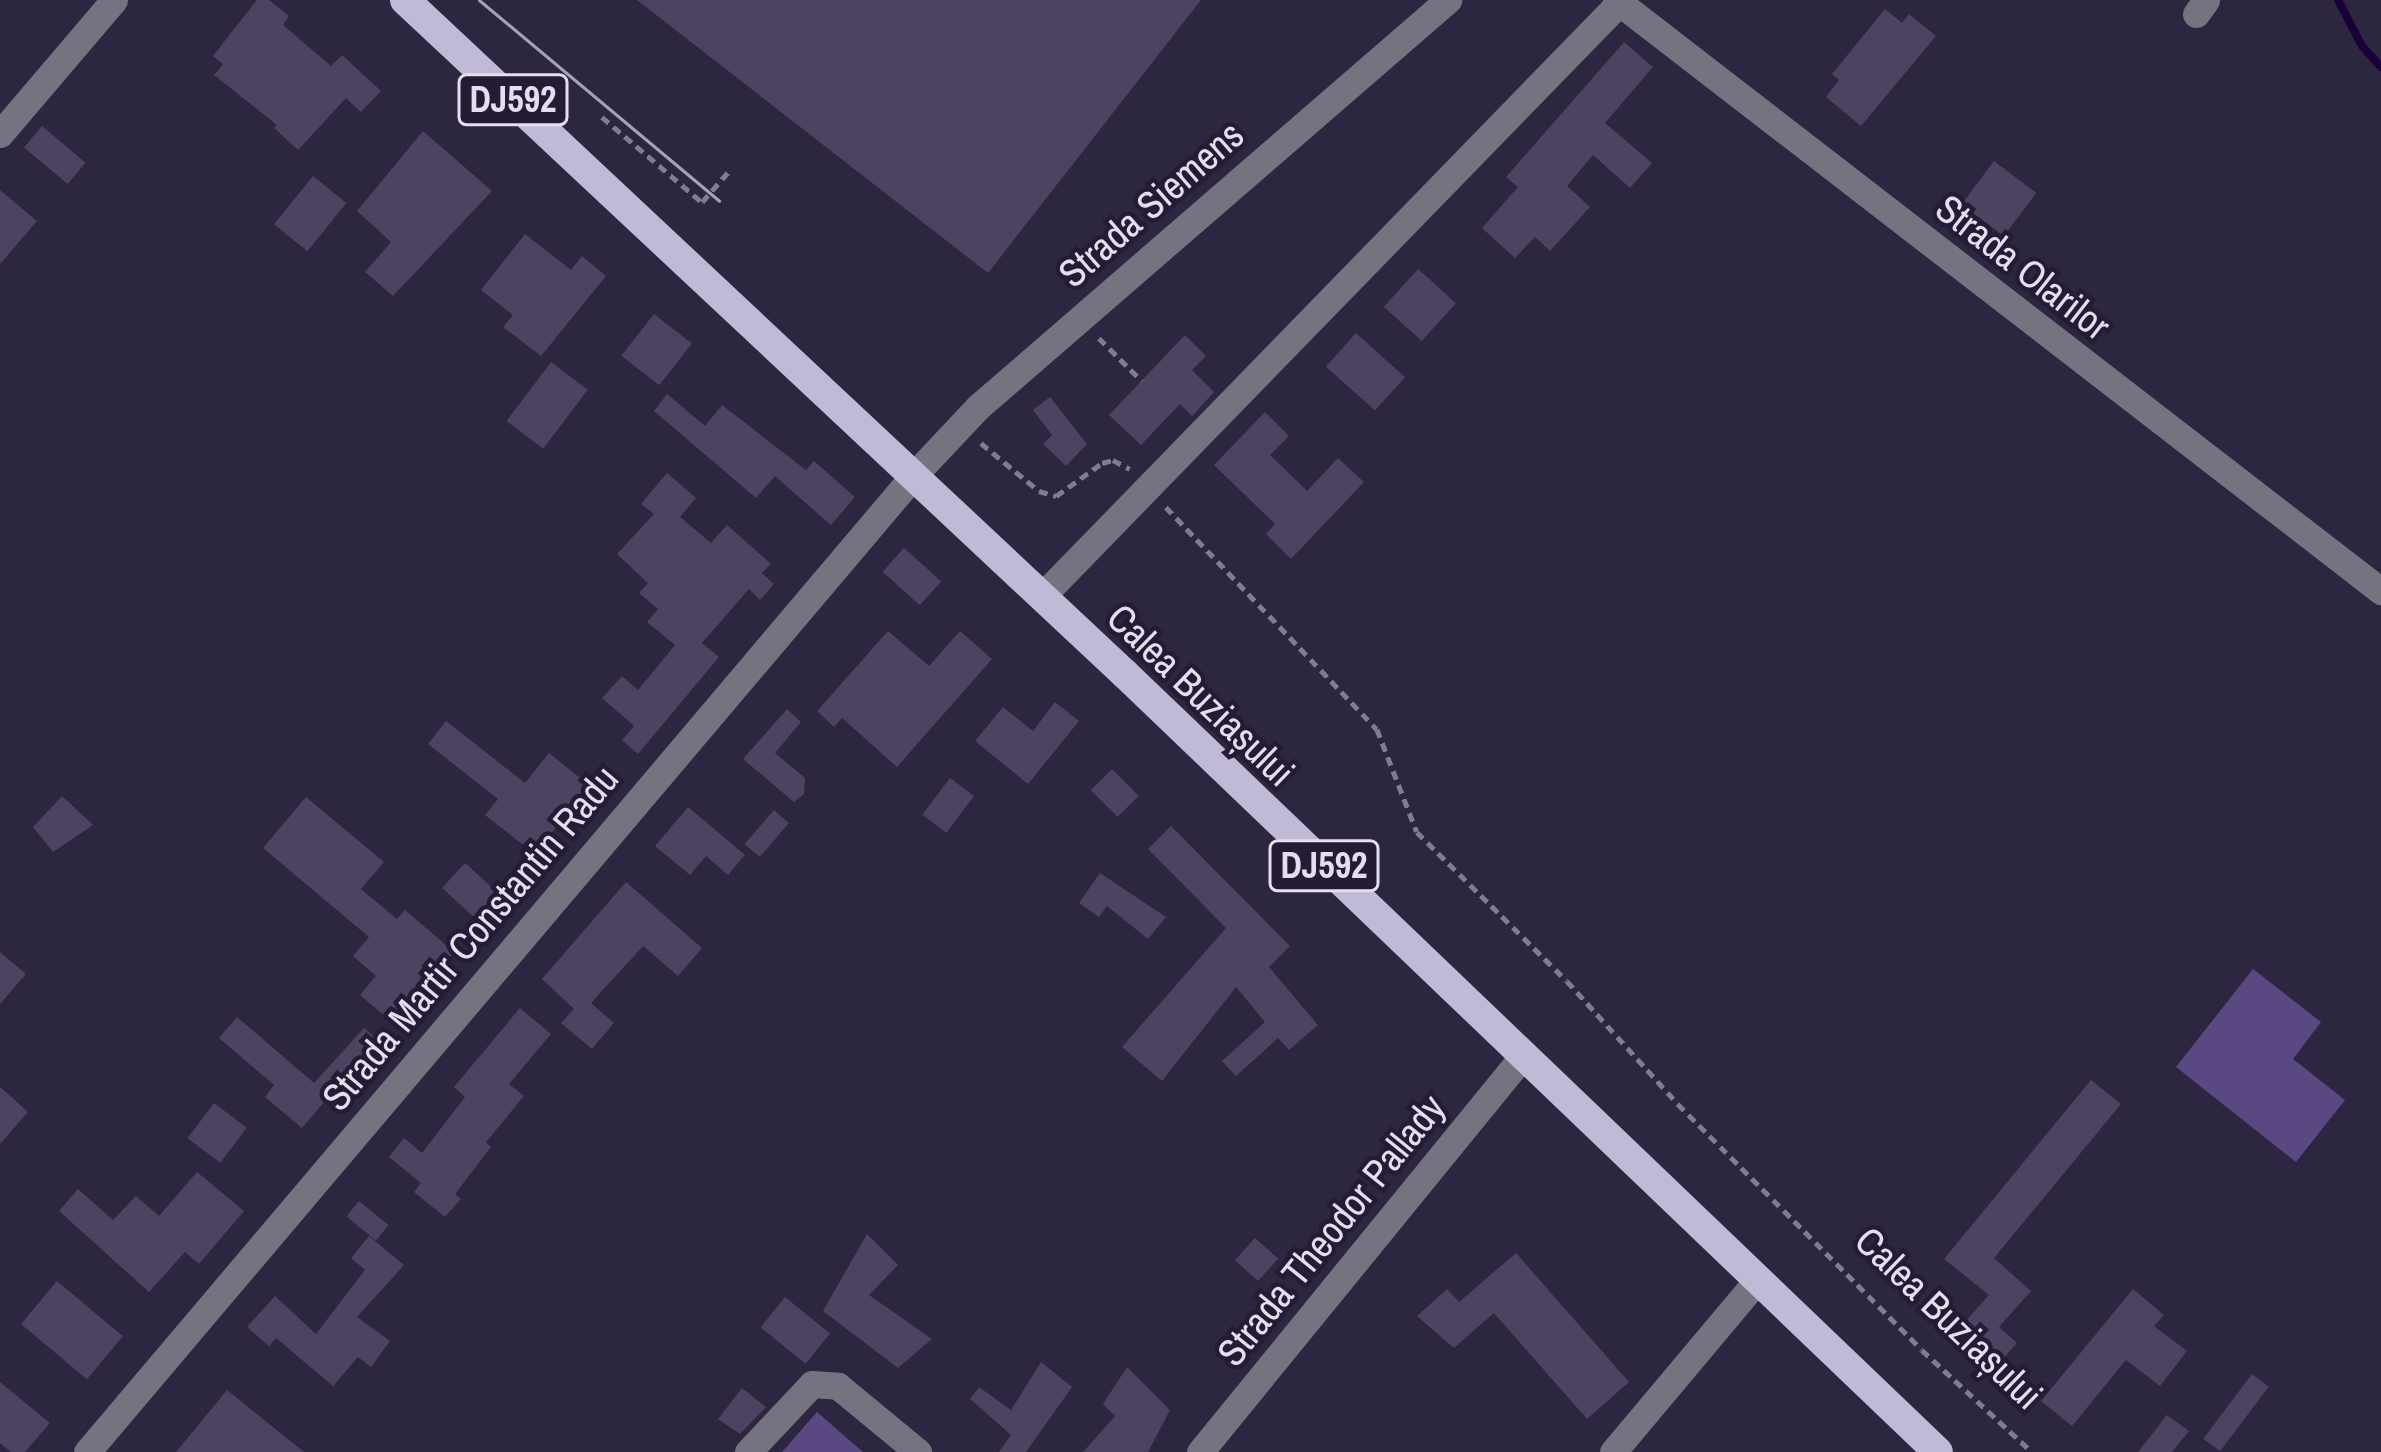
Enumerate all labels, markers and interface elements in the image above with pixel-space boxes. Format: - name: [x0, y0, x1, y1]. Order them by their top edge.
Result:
- road number: DJ592: [456, 70, 570, 130]
- street label: Strada Siemens: [1049, 111, 1253, 297]
- street label: Strada Olarilor: [1927, 185, 2119, 349]
- street label: Calea Buziașului: [1098, 594, 1304, 796]
- street label: Strada Martir Constantin Radu: [312, 756, 628, 1120]
- road number: DJ592: [1267, 836, 1381, 896]
- street label: Strada Theodor Pallady: [1207, 1085, 1455, 1375]
- street label: Calea Buziașului: [1846, 1217, 2052, 1419]

